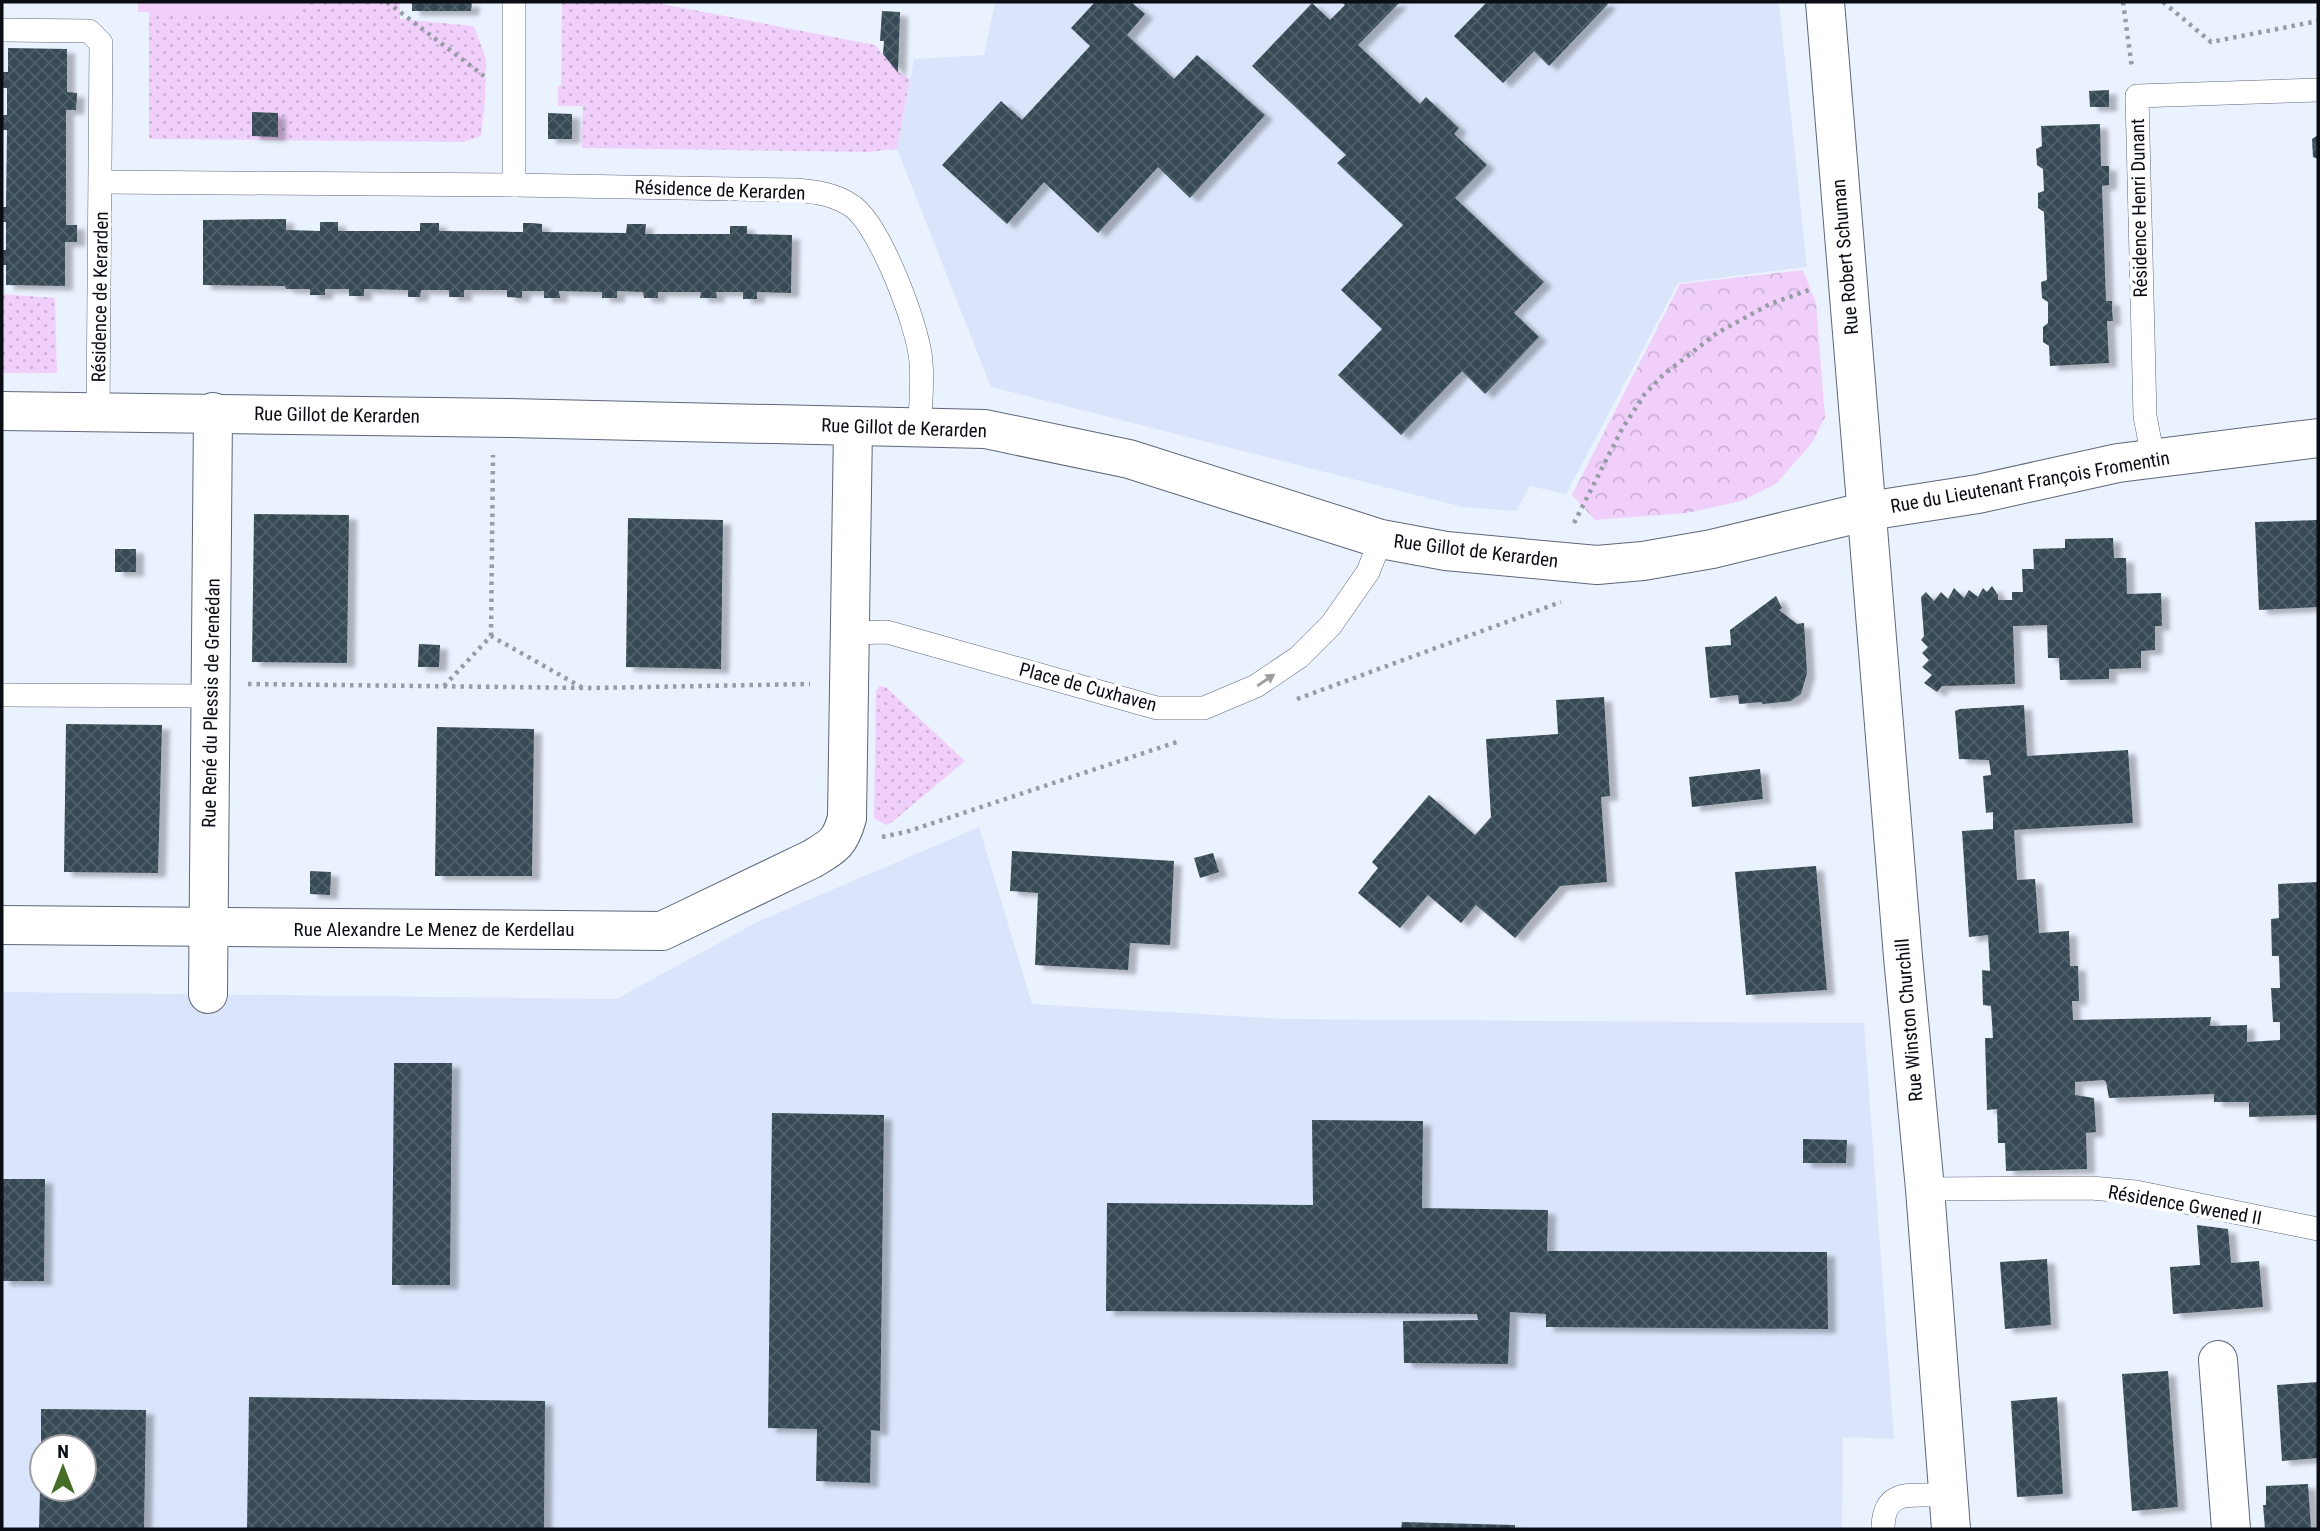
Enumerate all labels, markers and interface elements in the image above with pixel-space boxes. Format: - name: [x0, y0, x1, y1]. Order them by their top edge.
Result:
- street label: Résidence Henri Dunant: [2126, 118, 2152, 298]
- street label: Résidence de Kerarden: [634, 176, 806, 204]
- street label: Rue Robert Schuman: [1827, 178, 1863, 336]
- street label: Résidence de Kerarden: [87, 211, 113, 383]
- street label: Rue Gillot de Kerarden: [254, 402, 420, 428]
- street label: Rue Gillot de Kerarden: [821, 414, 987, 442]
- street label: Rue du Lieutenant François Fromentin: [1889, 446, 2171, 518]
- street label: Rue Gillot de Kerarden: [1392, 529, 1560, 573]
- street label: Rue René du Plessis de Grenédan: [197, 578, 225, 828]
- street label: Place de Cuxhaven: [1017, 658, 1159, 716]
- one-way arrow: [1257, 673, 1275, 687]
- street label: Rue Alexandre Le Menez de Kerdellau: [294, 918, 574, 941]
- street label: Rue Winston Churchill: [1890, 938, 1928, 1102]
- street label: Résidence Gwened II: [2106, 1180, 2264, 1230]
- north arrow: [28, 1433, 98, 1503]
- text: N: [57, 1440, 69, 1463]

